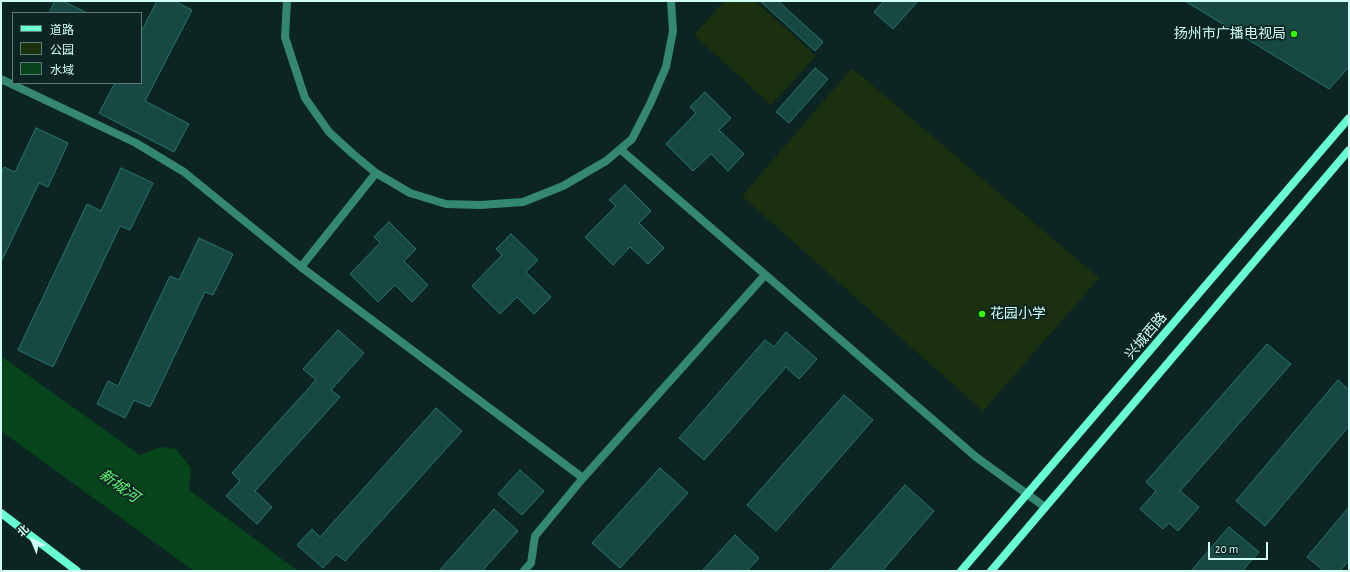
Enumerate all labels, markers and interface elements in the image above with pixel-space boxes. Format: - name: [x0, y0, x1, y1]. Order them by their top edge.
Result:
- legend: [12, 12, 142, 84]
- text: 道路: [50, 24, 74, 36]
- place label: 扬州市广播电视局: [1174, 26, 1286, 42]
- marker: 扬州市广播电视局: [1289, 29, 1299, 39]
- text: 公园: [50, 44, 74, 56]
- text: 水域: [50, 64, 74, 76]
- place label: 花园小学: [990, 306, 1046, 322]
- marker: 花园小学: [977, 309, 987, 319]
- street label: 兴城西路: [1122, 309, 1170, 363]
- water label: 新城河: [96, 465, 142, 507]
- north arrow: [12, 520, 52, 560]
- text: 北: [16, 523, 31, 539]
- scale bar: [1210, 534, 1270, 560]
- text: 20 m: [1215, 543, 1238, 555]

